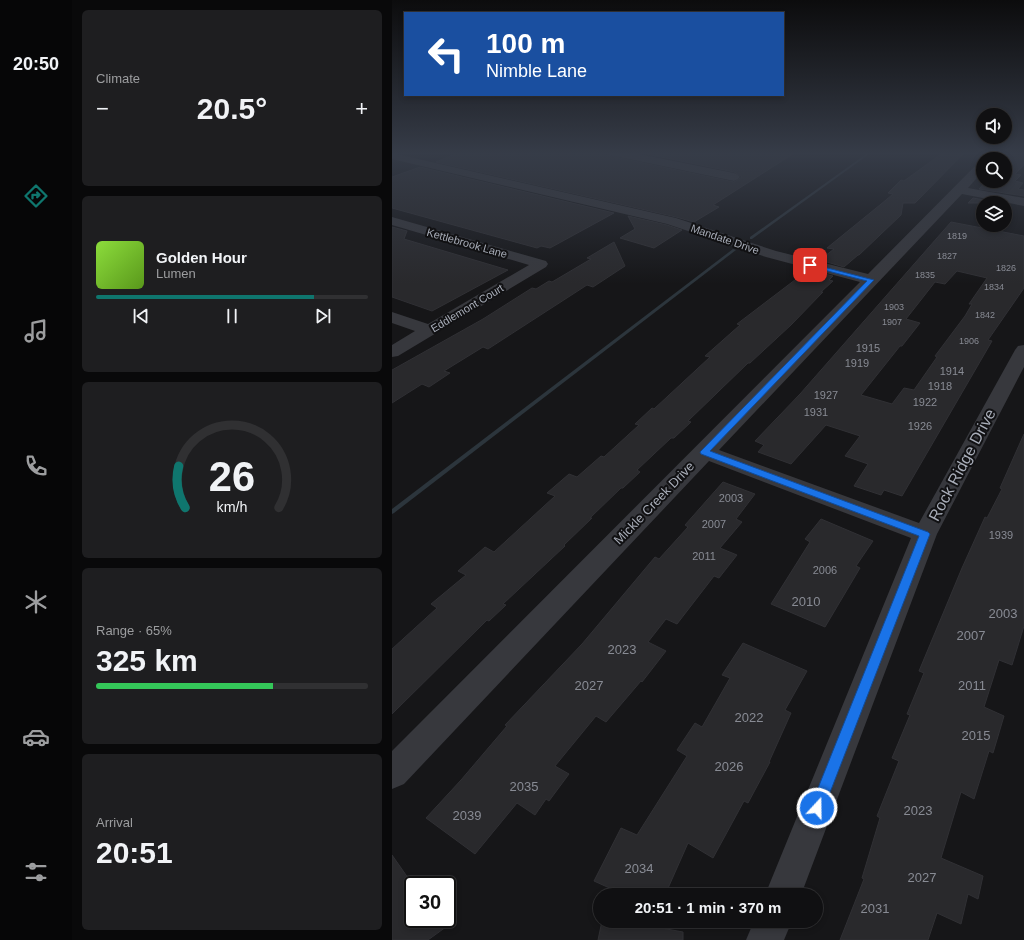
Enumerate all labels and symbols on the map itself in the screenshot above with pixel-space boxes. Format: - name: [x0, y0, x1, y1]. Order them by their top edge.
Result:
- street label: Mandate Drive: [689, 222, 761, 256]
- street label: Kettlebrook Lane: [425, 226, 509, 260]
- house number: 1819: [947, 231, 967, 241]
- pin: [793, 248, 827, 282]
- house number: 1827: [937, 251, 957, 261]
- house number: 1826: [996, 263, 1016, 273]
- house number: 1835: [915, 270, 935, 280]
- street label: Eddlemont Court: [429, 282, 505, 334]
- house number: 1834: [984, 282, 1004, 292]
- house number: 1903: [884, 302, 904, 312]
- house number: 1842: [975, 310, 995, 320]
- house number: 1907: [882, 317, 902, 327]
- house number: 1906: [959, 336, 979, 346]
- house number: 1915: [856, 342, 880, 354]
- house number: 1919: [845, 357, 869, 369]
- house number: 1914: [940, 365, 964, 377]
- house number: 1918: [928, 380, 952, 392]
- house number: 1927: [814, 389, 838, 401]
- house number: 1922: [913, 396, 937, 408]
- house number: 1931: [804, 406, 828, 418]
- street label: Rock Ridge Drive: [925, 406, 999, 524]
- house number: 1926: [908, 420, 932, 432]
- street label: Mickle Creek Drive: [611, 459, 697, 547]
- house number: 2003: [719, 492, 743, 504]
- house number: 2007: [702, 518, 726, 530]
- house number: 1939: [989, 529, 1013, 541]
- house number: 2011: [692, 550, 716, 562]
- house number: 2006: [813, 564, 837, 576]
- house number: 2010: [792, 594, 820, 609]
- house number: 2003: [989, 606, 1017, 621]
- house number: 2007: [957, 628, 985, 643]
- house number: 2023: [608, 642, 636, 657]
- house number: 2027: [575, 678, 603, 693]
- house number: 2011: [958, 678, 986, 693]
- house number: 2022: [735, 710, 763, 725]
- house number: 2015: [962, 728, 990, 743]
- house number: 2026: [715, 759, 743, 774]
- house number: 2035: [510, 779, 538, 794]
- position arrow: [796, 787, 838, 829]
- house number: 2023: [904, 803, 932, 818]
- house number: 2039: [453, 808, 481, 823]
- house number: 2034: [625, 861, 653, 876]
- house number: 2027: [908, 870, 936, 885]
- speed limit sign: 30: [404, 876, 456, 928]
- house number: 2031: [861, 901, 889, 916]

